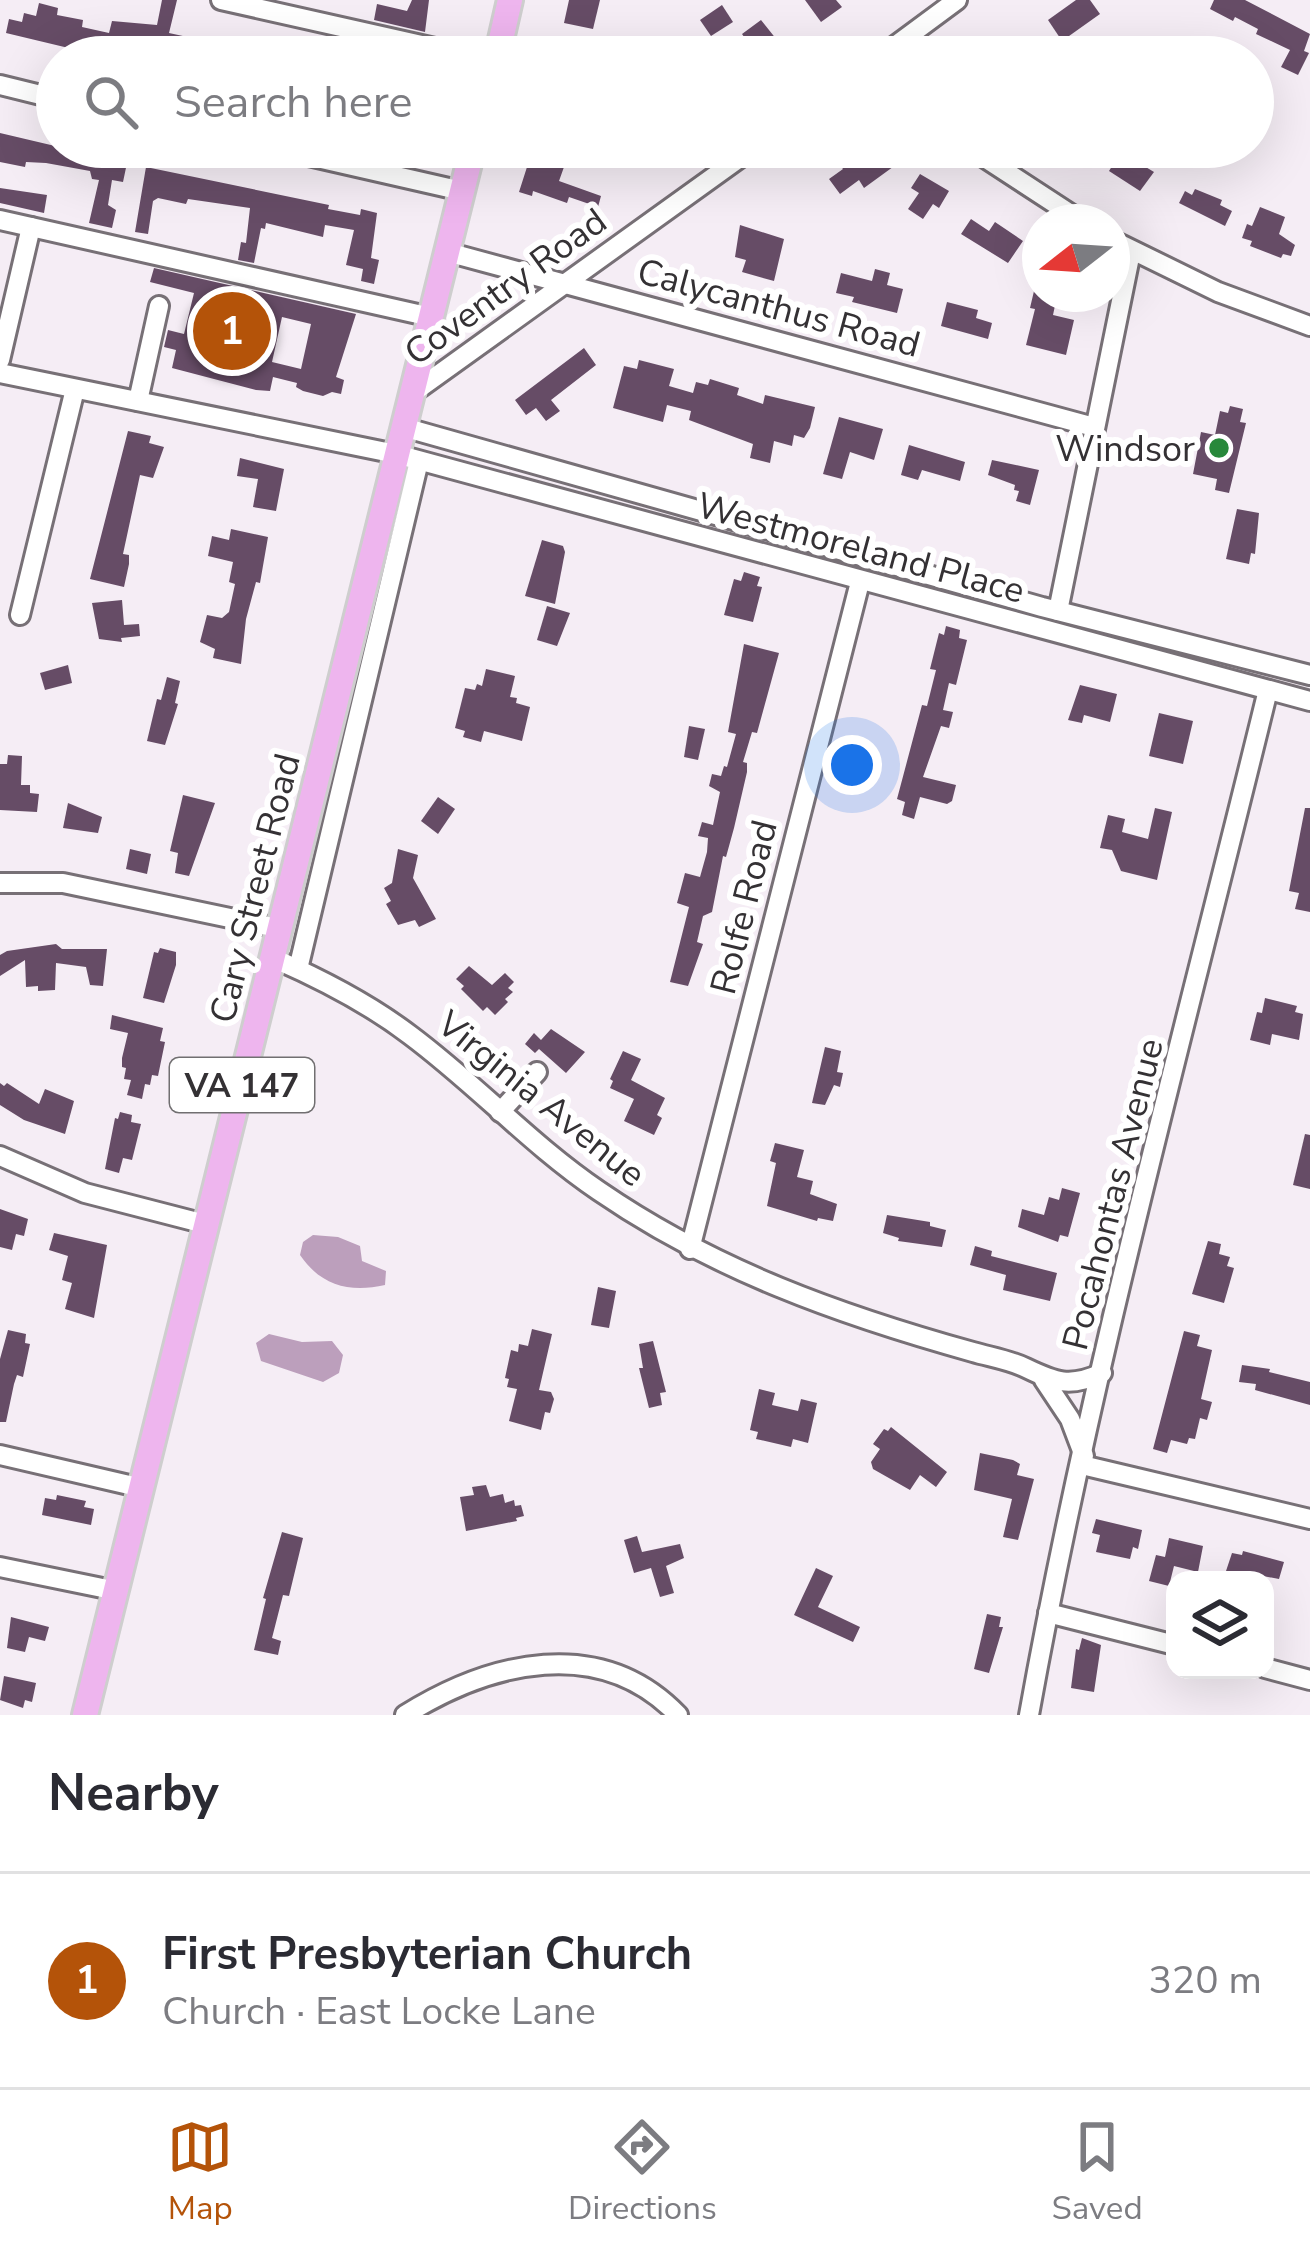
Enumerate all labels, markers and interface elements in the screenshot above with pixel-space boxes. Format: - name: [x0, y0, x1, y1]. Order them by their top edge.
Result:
- search box: [36, 36, 1274, 168]
- icon: search: [78, 69, 144, 135]
- text: Search here: [174, 72, 413, 133]
- street label: Coventry Road: [395, 197, 617, 377]
- north arrow: [1022, 204, 1130, 312]
- street label: Calycanthus Road: [632, 247, 925, 370]
- pin: 1: [193, 286, 271, 376]
- place label: Windsor: [1055, 425, 1195, 474]
- marker: Windsor: [1206, 435, 1232, 461]
- street label: Westmoreland Place: [691, 481, 1030, 616]
- your location: [822, 735, 882, 795]
- street label: Cary Street Road: [198, 749, 313, 1028]
- street label: Rolfe Road: [699, 815, 790, 1000]
- street label: Virginia Avenue: [426, 999, 656, 1198]
- street label: Pocahontas Avenue: [1051, 1034, 1176, 1355]
- road number: VA 147: [170, 1058, 314, 1112]
- map controls: [1166, 1571, 1274, 1679]
- button: layers: [1166, 1571, 1274, 1679]
- text: Nearby: [48, 1758, 219, 1828]
- text: First Presbyterian Church: [162, 1924, 692, 1985]
- text: 1: [75, 1954, 99, 2007]
- text: 320 m: [1148, 1954, 1262, 2007]
- text: Church · East Locke Lane: [162, 1985, 596, 2038]
- tab: Map: [167, 2114, 233, 2231]
- tab: Directions: [568, 2114, 717, 2231]
- tab: Saved: [1051, 2114, 1143, 2231]

